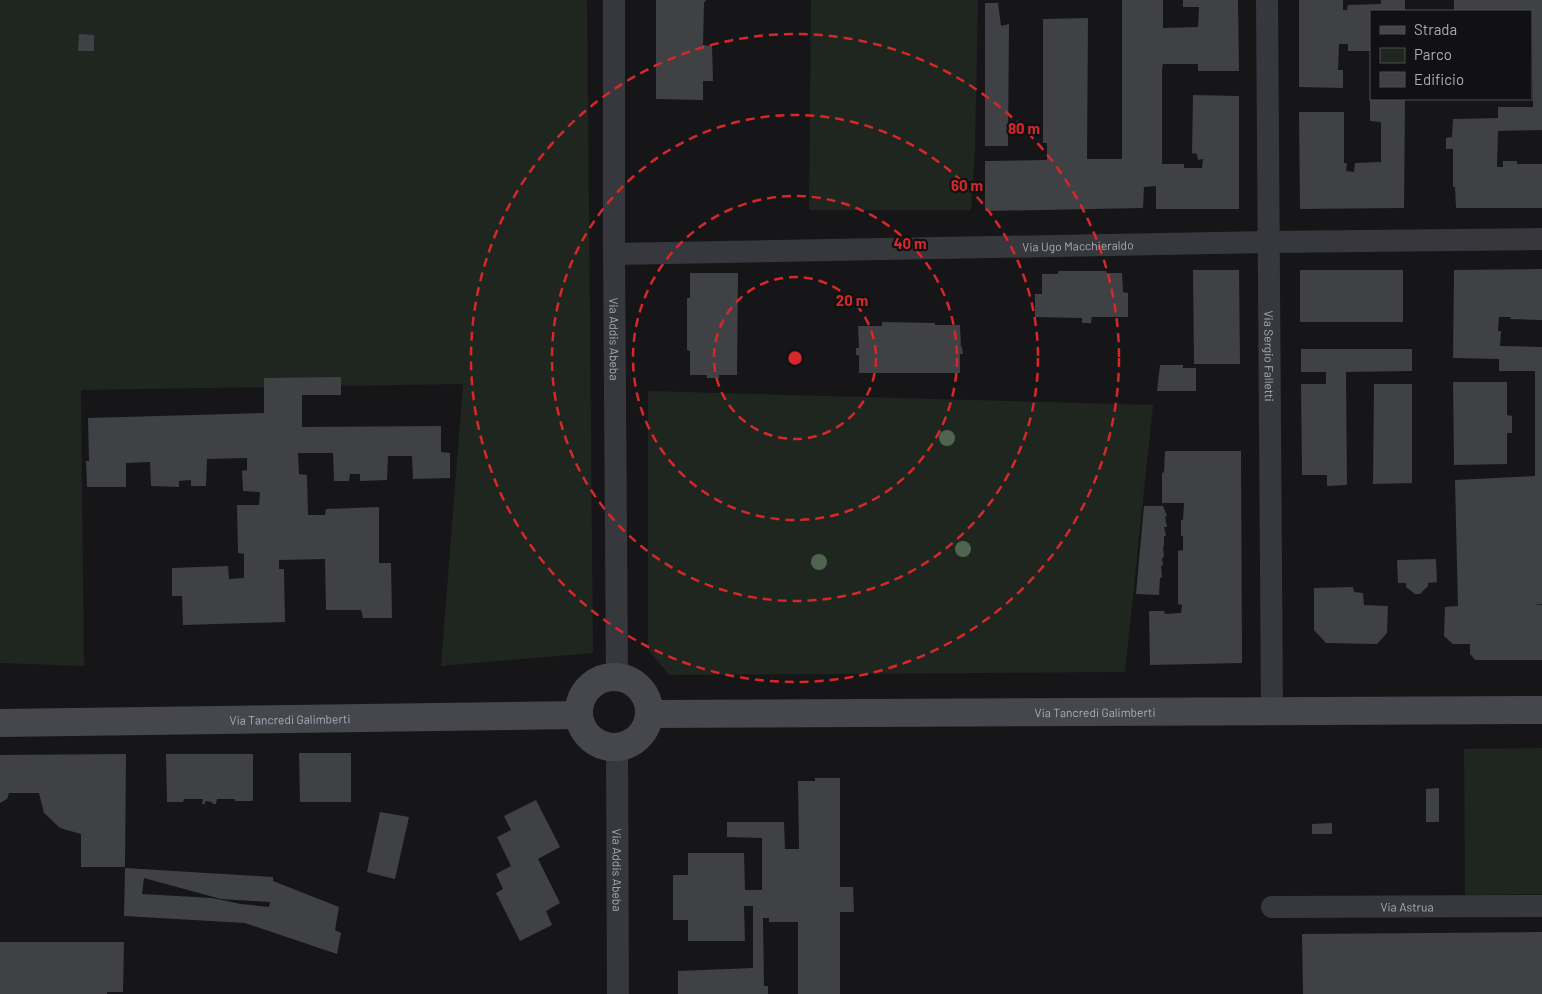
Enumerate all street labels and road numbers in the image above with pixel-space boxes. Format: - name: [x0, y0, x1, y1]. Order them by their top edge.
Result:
- street label: Via Ugo Macchieraldo: [1022, 237, 1134, 254]
- street label: Via Addis Abeba: [607, 297, 622, 381]
- street label: Via Sergio Falletti: [1262, 310, 1277, 402]
- street label: Via Tancredi Galimberti: [1035, 705, 1155, 719]
- street label: Via Tancredi Galimberti: [229, 711, 351, 727]
- street label: Via Addis Abeba: [610, 828, 625, 912]
- street label: Via Astrua: [1380, 899, 1434, 914]

